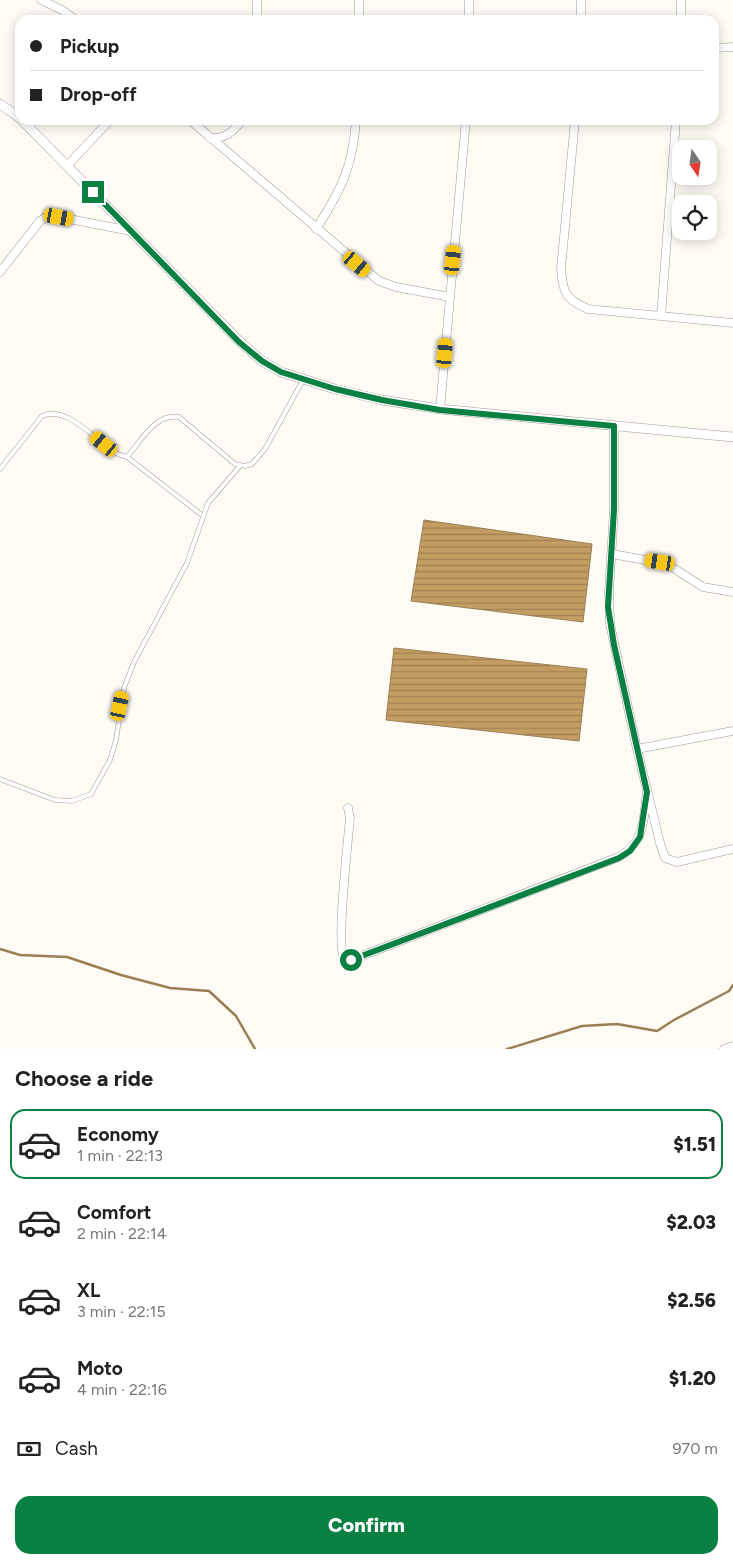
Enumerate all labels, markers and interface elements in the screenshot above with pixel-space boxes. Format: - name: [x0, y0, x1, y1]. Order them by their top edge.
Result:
- text: Pickup: [60, 35, 119, 58]
- text: Drop-off: [60, 83, 137, 106]
- north arrow: [672, 140, 718, 185]
- map controls: [672, 140, 717, 240]
- route end: [82, 181, 104, 203]
- button: locate: [672, 195, 717, 240]
- car: [42, 207, 75, 227]
- car: [443, 244, 462, 276]
- car: [340, 249, 373, 279]
- car: [436, 337, 453, 369]
- car: [87, 429, 120, 459]
- car: [644, 552, 675, 572]
- car: [109, 690, 130, 722]
- route start: [340, 949, 362, 971]
- text: Choose a ride: [15, 1065, 153, 1092]
- icon: car: [17, 1122, 62, 1167]
- text: Economy: [77, 1123, 159, 1146]
- text: $1.51: [673, 1133, 716, 1156]
- text: 1 min · 22:13: [77, 1146, 163, 1165]
- icon: car: [17, 1200, 62, 1245]
- text: Comfort: [77, 1201, 152, 1224]
- text: $2.03: [666, 1211, 716, 1234]
- text: 2 min · 22:14: [77, 1224, 167, 1243]
- icon: car: [17, 1278, 62, 1323]
- text: XL: [77, 1279, 100, 1302]
- text: $2.56: [667, 1289, 716, 1312]
- text: 3 min · 22:15: [77, 1302, 166, 1321]
- icon: car: [17, 1356, 62, 1401]
- text: Moto: [77, 1357, 123, 1380]
- text: $1.20: [669, 1367, 716, 1390]
- text: 4 min · 22:16: [77, 1380, 167, 1399]
- icon: cash: [15, 1435, 43, 1463]
- text: Cash: [55, 1437, 98, 1460]
- text: 970 m: [673, 1439, 718, 1458]
- button: Confirm: [15, 1496, 718, 1554]

